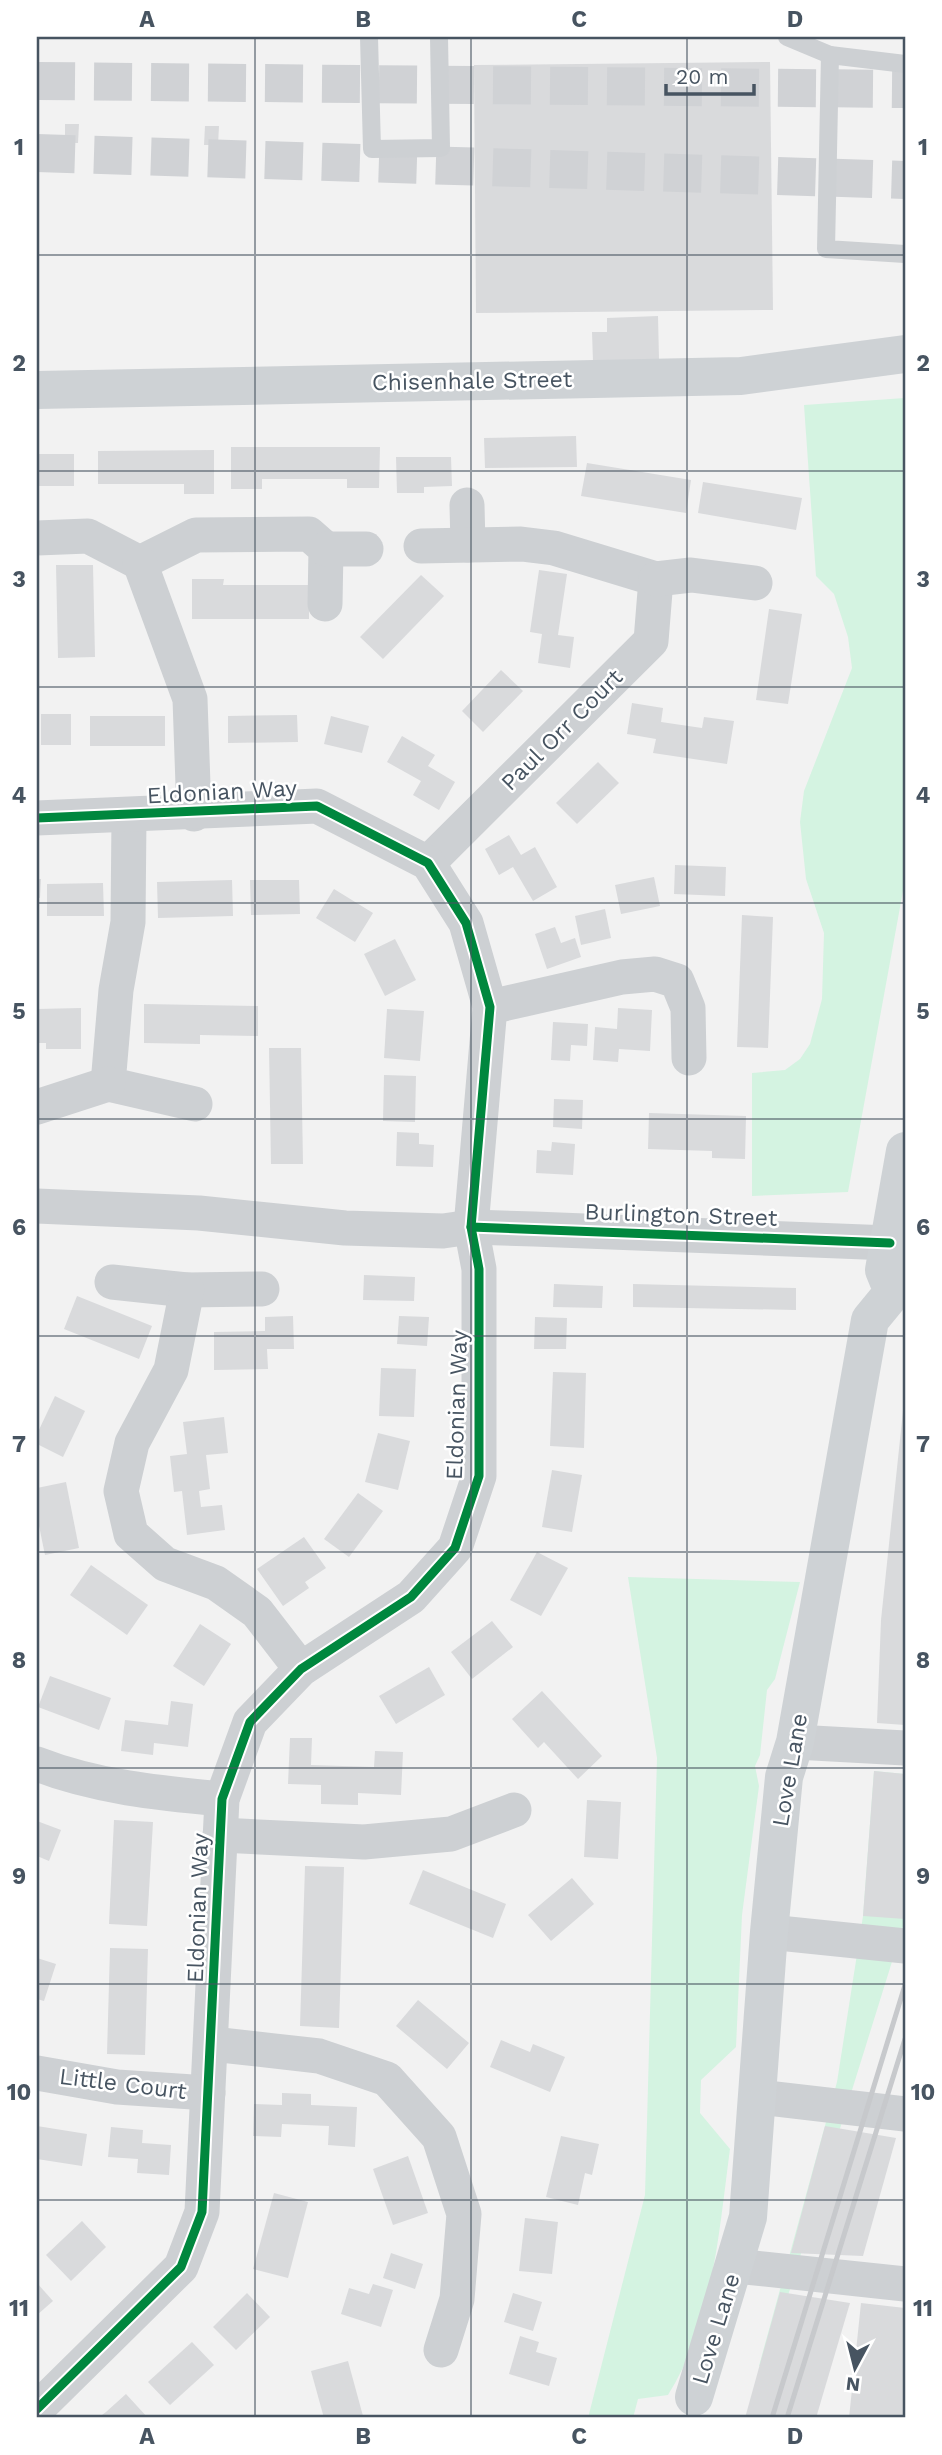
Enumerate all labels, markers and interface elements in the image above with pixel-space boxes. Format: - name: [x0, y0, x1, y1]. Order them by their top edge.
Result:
- text: A: [139, 6, 155, 33]
- text: B: [355, 6, 371, 33]
- text: C: [571, 6, 587, 33]
- text: D: [787, 6, 803, 33]
- scale bar: [666, 52, 753, 96]
- text: 20 m: [676, 64, 728, 89]
- text: 1: [14, 134, 24, 161]
- text: 1: [918, 134, 928, 161]
- text: 2: [12, 350, 26, 377]
- text: 2: [916, 350, 930, 377]
- street label: Chisenhale Street: [372, 366, 573, 396]
- text: 3: [12, 566, 26, 593]
- text: 3: [916, 566, 930, 593]
- street label: Paul Orr Court: [496, 663, 629, 796]
- street label: Eldonian Way: [146, 775, 298, 809]
- text: 4: [12, 782, 27, 809]
- text: 4: [916, 782, 931, 809]
- text: 5: [12, 998, 26, 1025]
- text: 5: [916, 998, 930, 1025]
- street label: Burlington Street: [584, 1198, 778, 1232]
- text: 6: [12, 1214, 26, 1241]
- text: 6: [916, 1214, 930, 1241]
- street label: Eldonian Way: [441, 1329, 473, 1481]
- text: 7: [12, 1431, 26, 1458]
- text: 7: [916, 1431, 930, 1458]
- text: 8: [12, 1647, 26, 1674]
- text: 8: [916, 1647, 930, 1674]
- street label: Love Lane: [767, 1711, 813, 1829]
- street label: Eldonian Way: [182, 1832, 214, 1984]
- text: 9: [12, 1863, 26, 1890]
- text: 9: [916, 1863, 930, 1890]
- street label: Little Court: [58, 2063, 188, 2105]
- text: 10: [7, 2079, 31, 2106]
- text: 10: [911, 2079, 935, 2106]
- street label: Love Lane: [686, 2270, 746, 2388]
- text: 11: [9, 2295, 29, 2322]
- text: 11: [913, 2295, 933, 2322]
- north arrow: [820, 2332, 890, 2402]
- text: N: [845, 2372, 861, 2397]
- text: A: [139, 2423, 155, 2450]
- text: B: [355, 2423, 371, 2450]
- text: C: [571, 2423, 587, 2450]
- text: D: [787, 2423, 803, 2450]

